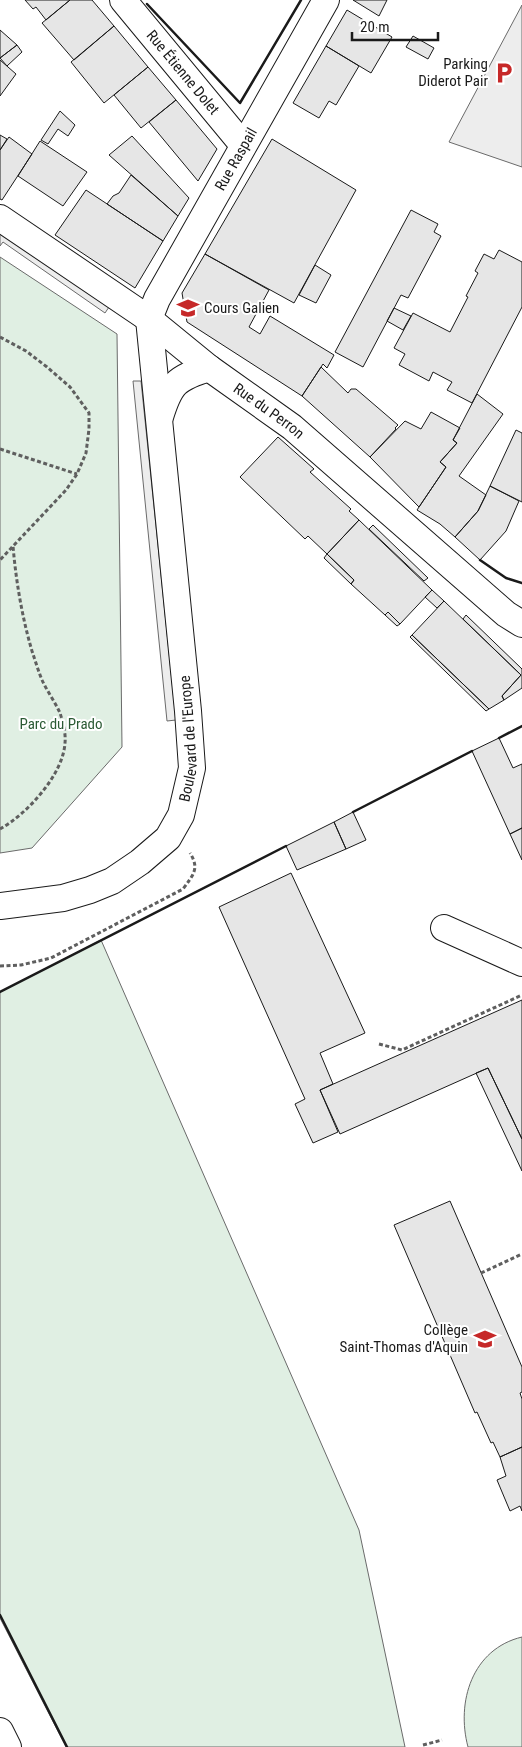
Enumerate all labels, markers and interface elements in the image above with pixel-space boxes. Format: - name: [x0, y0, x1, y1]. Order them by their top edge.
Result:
- scale bar: [352, 10, 438, 42]
- text: 20 m: [360, 18, 390, 36]
- street label: Rue Étienne Dolet: [143, 27, 223, 118]
- place label: Parking Diderot Pair: [418, 55, 488, 90]
- parking icon: Parking Diderot Pair: [491, 60, 517, 86]
- street label: Rue Raspail: [211, 125, 261, 194]
- school or university icon: Cours Galien: [175, 295, 201, 321]
- place label: Cours Galien: [204, 299, 279, 317]
- street label: Rue du Perron: [230, 379, 308, 442]
- street label: Boulevard de l'Europe: [175, 675, 201, 804]
- park label: Parc du Prado: [19, 715, 103, 733]
- place label: Collège Saint-Thomas d'Aquin: [340, 1321, 468, 1356]
- school or university icon: Collège Saint-Thomas d'Aquin: [472, 1326, 498, 1352]

